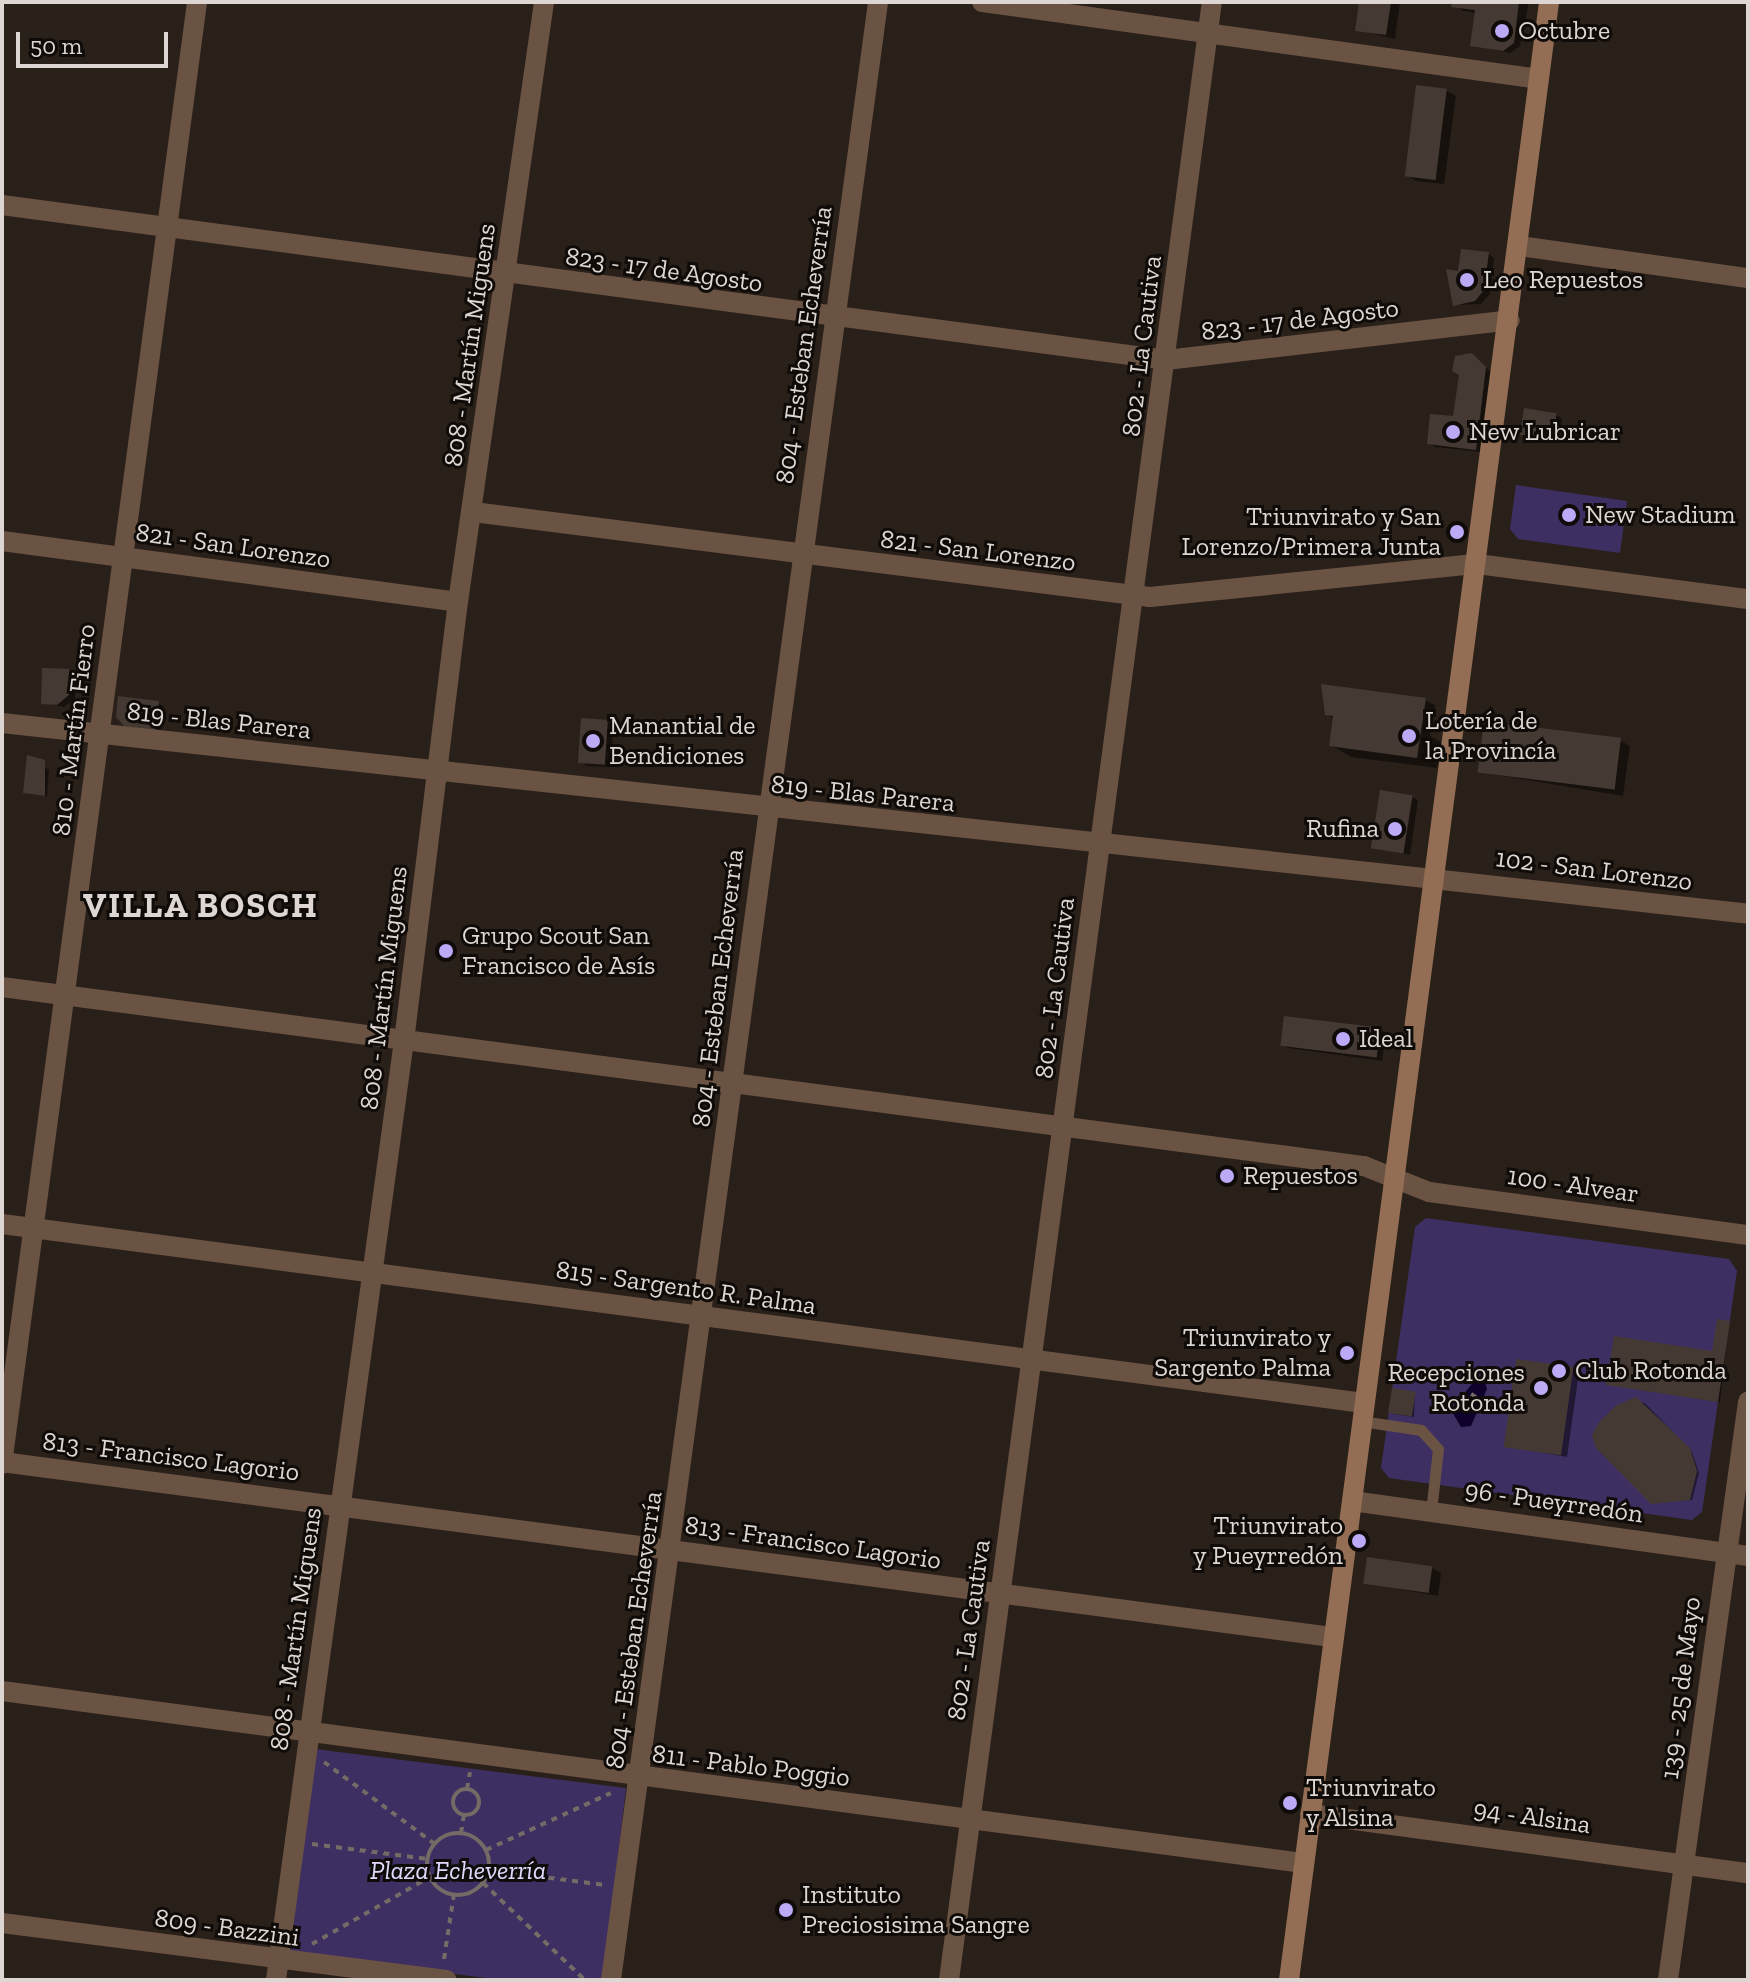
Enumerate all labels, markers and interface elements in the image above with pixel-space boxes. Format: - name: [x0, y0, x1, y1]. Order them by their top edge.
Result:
- place label: Octubre: [1518, 15, 1610, 47]
- scale bar: [20, 16, 172, 66]
- marker: Octubre: [1493, 22, 1511, 40]
- text: 50 m: [30, 31, 82, 60]
- street label: 804 - Esteban Echeverría: [769, 204, 839, 486]
- street label: 808 - Martín Miguens: [437, 221, 503, 469]
- street label: 823 - 17 de Agosto: [563, 241, 765, 299]
- street label: 802 - La Cautiva: [1115, 254, 1169, 438]
- place label: Leo Repuestos: [1483, 264, 1643, 296]
- marker: Leo Repuestos: [1458, 271, 1476, 289]
- street label: 823 - 17 de Agosto: [1199, 292, 1401, 348]
- place label: New Lubricar: [1469, 416, 1622, 448]
- marker: New Lubricar: [1444, 423, 1462, 441]
- place label: New Stadium: [1585, 499, 1736, 531]
- place label: Triunvirato y San Lorenzo/Primera Junta: [1181, 501, 1441, 562]
- marker: New Stadium: [1560, 506, 1578, 524]
- street label: 821 - San Lorenzo: [134, 517, 332, 575]
- marker: Triunvirato y San Lorenzo/Primera Junta: [1448, 523, 1466, 541]
- street label: 821 - San Lorenzo: [879, 524, 1077, 578]
- street label: 810 - Martín Fierro: [46, 622, 102, 838]
- street label: 819 - Blas Parera: [125, 696, 313, 746]
- place label: Lotería de la Provincía: [1425, 705, 1556, 766]
- place label: Manantial de Bendiciones: [609, 710, 755, 772]
- marker: Lotería de la Provincía: [1400, 727, 1418, 745]
- marker: Manantial de Bendiciones: [584, 732, 602, 750]
- street label: 819 - Blas Parera: [769, 769, 957, 819]
- place label: Rufina: [1306, 813, 1379, 845]
- marker: Rufina: [1386, 820, 1404, 838]
- street label: 102 - San Lorenzo: [1494, 842, 1694, 898]
- street label: 804 - Esteban Echeverría: [685, 847, 751, 1129]
- street label: 808 - Martín Miguens: [354, 864, 414, 1112]
- district label: VILLA BOSCH: [83, 886, 319, 926]
- street label: 802 - La Cautiva: [1028, 896, 1082, 1080]
- place label: Grupo Scout San Francisco de Asís: [462, 920, 656, 982]
- marker: Grupo Scout San Francisco de Asís: [437, 942, 455, 960]
- place label: Ideal: [1359, 1023, 1413, 1055]
- marker: Ideal: [1334, 1030, 1352, 1048]
- place label: Repuestos: [1243, 1160, 1358, 1192]
- street label: 100 - Alvear: [1505, 1160, 1641, 1210]
- marker: Repuestos: [1218, 1167, 1236, 1185]
- street label: 815 - Sargento R. Palma: [554, 1254, 818, 1322]
- place label: Triunvirato y Sargento Palma: [1154, 1322, 1331, 1384]
- marker: Triunvirato y Sargento Palma: [1338, 1344, 1356, 1362]
- place label: Club Rotonda: [1575, 1355, 1727, 1387]
- place label: Recepciones Rotonda: [1387, 1357, 1525, 1418]
- marker: Club Rotonda: [1550, 1362, 1568, 1380]
- marker: Recepciones Rotonda: [1532, 1379, 1550, 1397]
- street label: 813 - Francisco Lagorio: [41, 1426, 301, 1488]
- street label: 96 - Pueyrredón: [1463, 1474, 1645, 1530]
- street label: 804 - Esteban Echeverría: [599, 1489, 669, 1771]
- street label: 808 - Martín Miguens: [263, 1505, 329, 1753]
- street label: 813 - Francisco Lagorio: [683, 1510, 943, 1576]
- place label: Triunvirato y Pueyrredón: [1193, 1510, 1343, 1572]
- marker: Triunvirato y Pueyrredón: [1350, 1532, 1368, 1550]
- street label: 802 - La Cautiva: [941, 1538, 997, 1722]
- street label: 139 - 25 de Mayo: [1654, 1595, 1708, 1781]
- street label: 811 - Pablo Poggio: [650, 1738, 852, 1794]
- place label: Triunvirato y Alsina: [1306, 1772, 1436, 1834]
- street label: 94 - Alsina: [1471, 1793, 1593, 1841]
- marker: Triunvirato y Alsina: [1281, 1794, 1299, 1812]
- park label: Plaza Echeverría: [370, 1855, 546, 1887]
- place label: Instituto Preciosisima Sangre: [802, 1879, 1030, 1940]
- marker: Instituto Preciosisima Sangre: [777, 1901, 795, 1919]
- street label: 809 - Bazzini: [153, 1902, 301, 1954]

